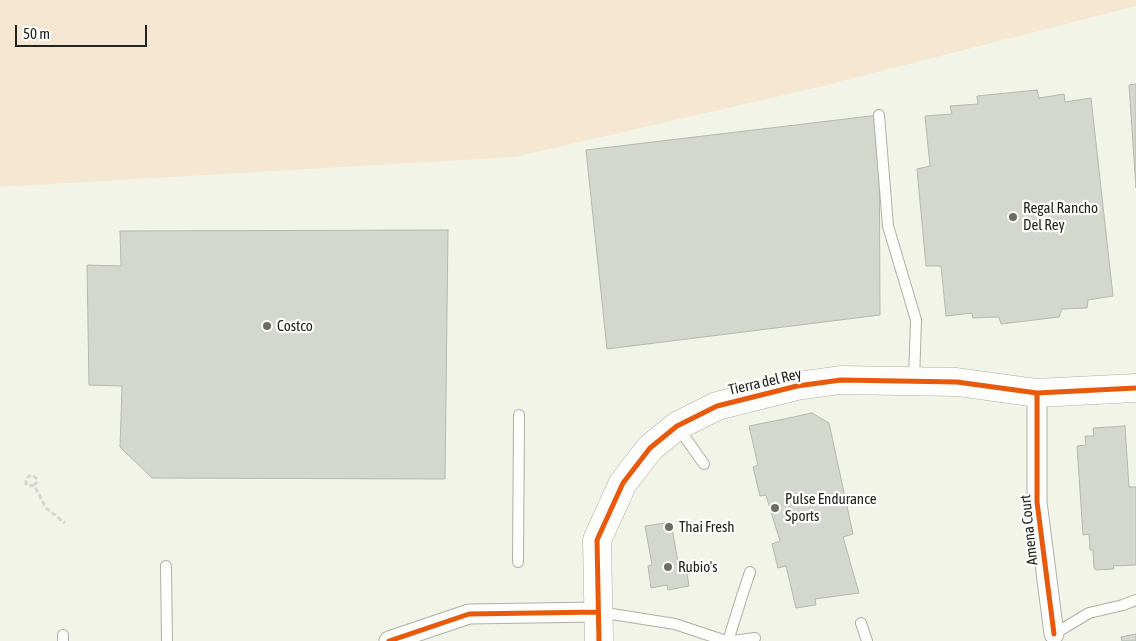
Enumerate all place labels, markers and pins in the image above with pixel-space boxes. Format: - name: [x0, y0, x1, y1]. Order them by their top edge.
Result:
- place label: Regal Rancho Del Rey: [1023, 199, 1098, 234]
- marker: Regal Rancho Del Rey: [1007, 211, 1019, 223]
- place label: Costco: [277, 317, 313, 335]
- marker: Costco: [261, 320, 273, 332]
- place label: Pulse Endurance Sports: [785, 490, 876, 525]
- marker: Pulse Endurance Sports: [769, 502, 781, 514]
- place label: Thai Fresh: [679, 518, 735, 536]
- marker: Thai Fresh: [663, 521, 675, 533]
- place label: Rubio's: [678, 558, 718, 576]
- marker: Rubio's: [662, 561, 674, 573]

